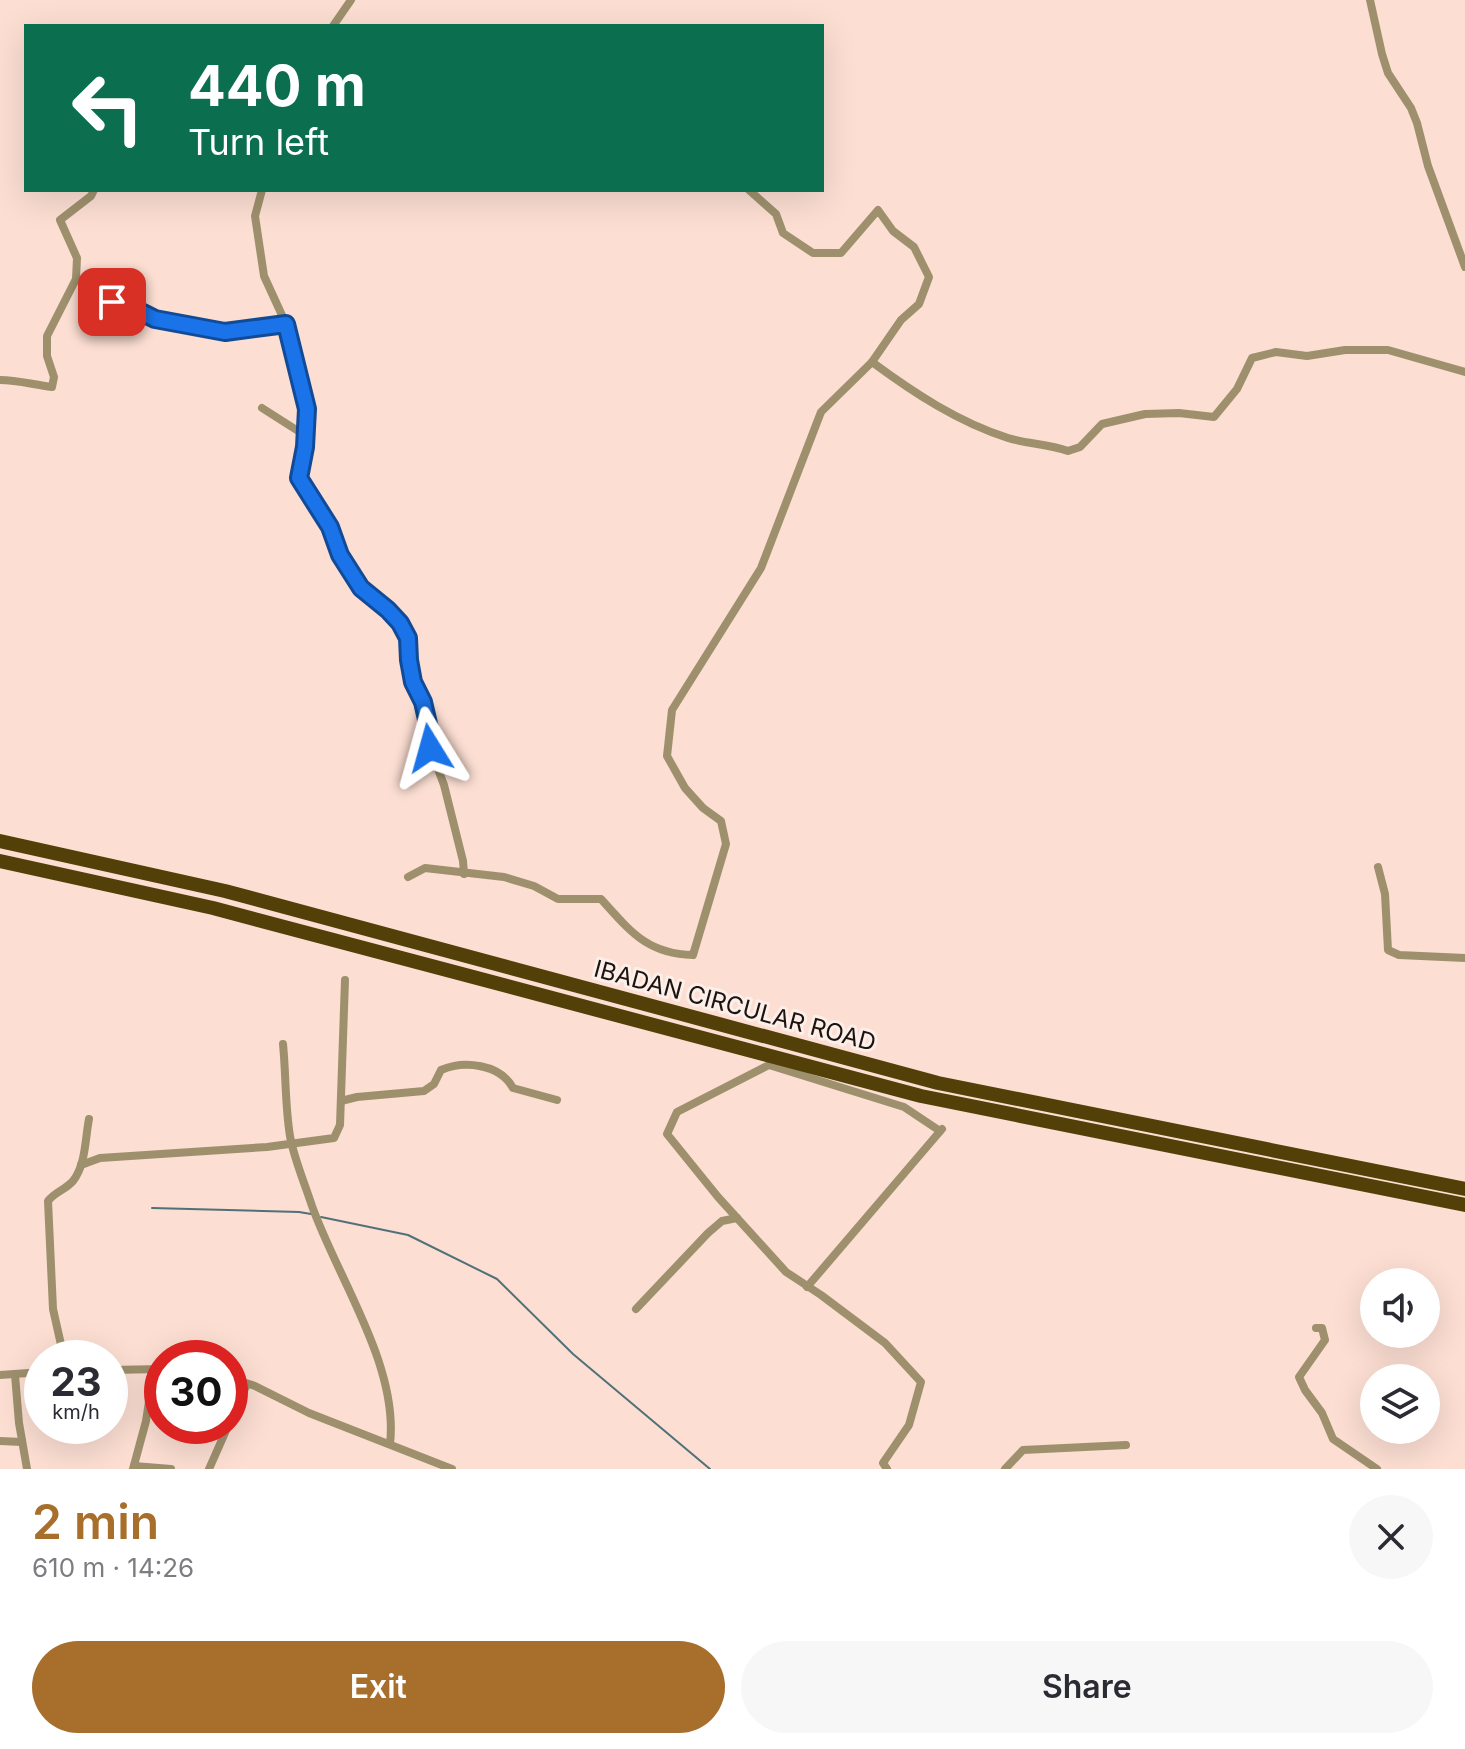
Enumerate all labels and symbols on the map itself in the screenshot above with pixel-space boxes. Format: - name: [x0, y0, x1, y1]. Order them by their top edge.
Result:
- pin: [78, 268, 146, 336]
- position arrow: [388, 706, 472, 790]
- street label: IBADAN CIRCULAR ROAD: [591, 954, 879, 1057]
- speed limit sign: 30: [144, 1340, 248, 1444]

